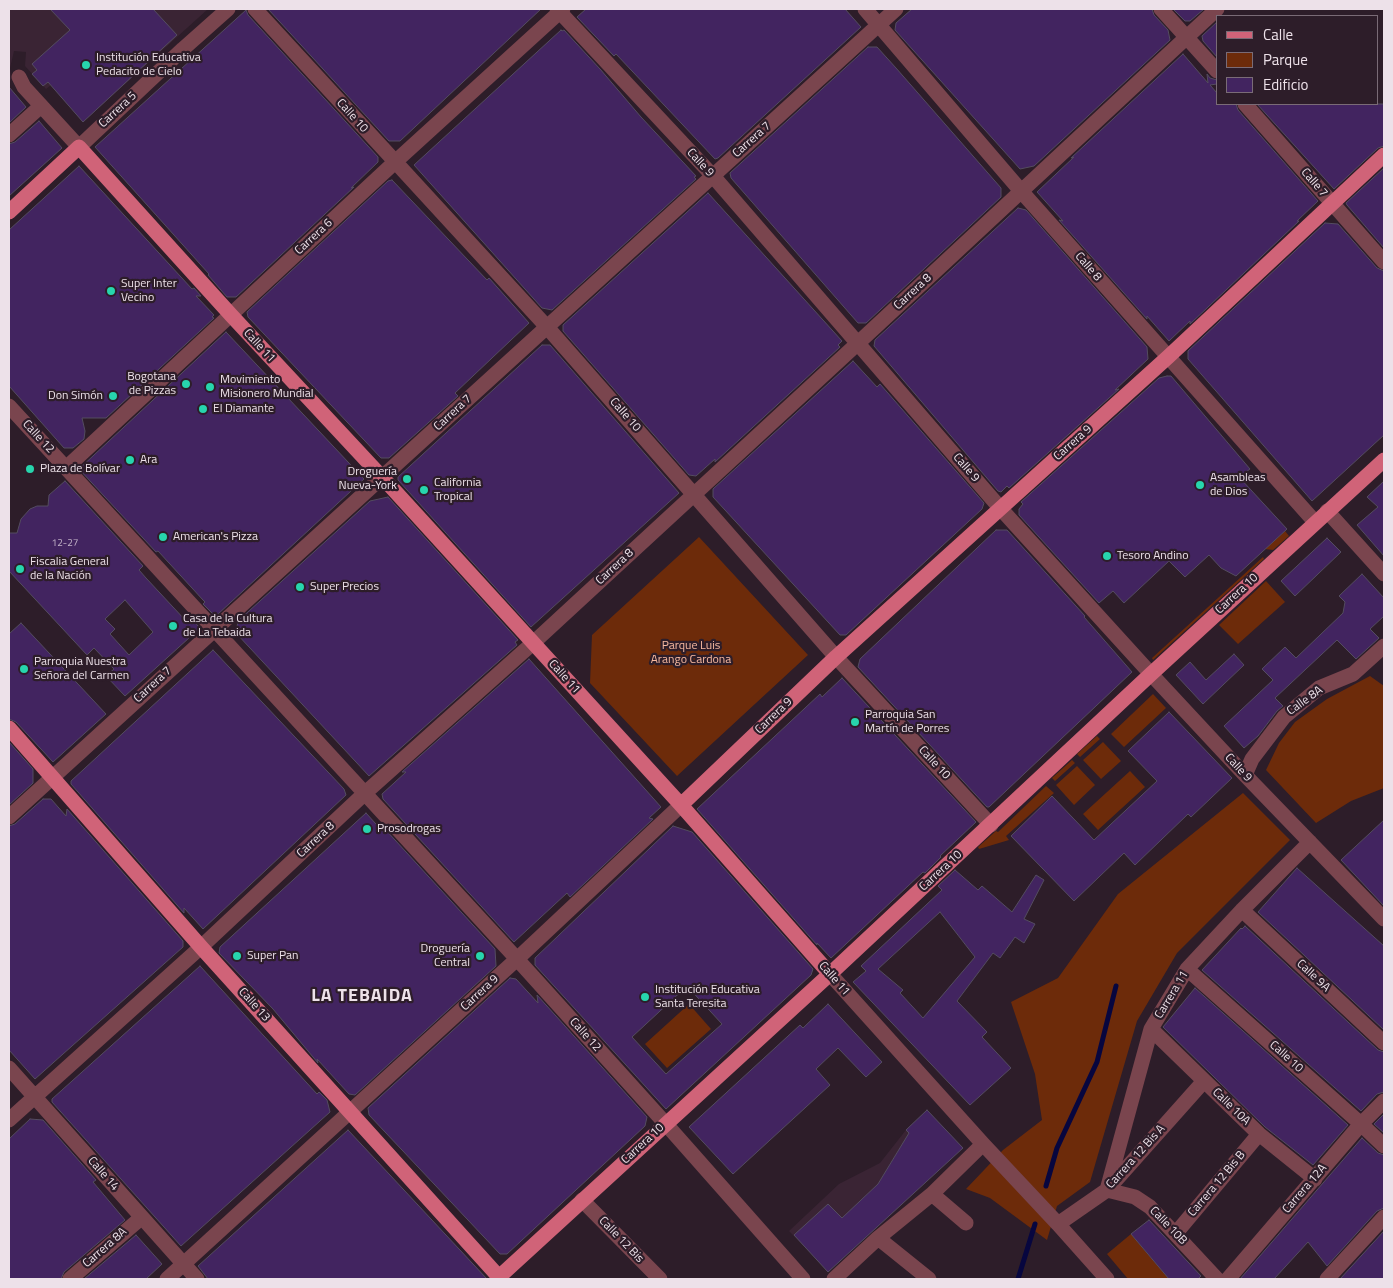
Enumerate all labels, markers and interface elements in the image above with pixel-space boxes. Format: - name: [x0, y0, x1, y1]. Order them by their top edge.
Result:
- legend: [1216, 15, 1378, 105]
- text: Calle: [1263, 23, 1293, 46]
- text: Parque: [1263, 48, 1308, 71]
- place label: Institución Educativa Pedacito de Cielo: [96, 51, 201, 79]
- marker: Institución Educativa Pedacito de Cielo: [80, 59, 92, 71]
- text: Edificio: [1263, 73, 1308, 96]
- street label: Carrera 5: [96, 89, 140, 131]
- street label: Calle 10: [333, 96, 371, 136]
- street label: Carrera 7: [730, 119, 774, 161]
- street label: Calle 9: [683, 146, 717, 180]
- street label: Calle 7: [1298, 166, 1330, 200]
- street label: Carrera 6: [292, 216, 336, 258]
- street label: Calle 8: [1072, 250, 1104, 284]
- street label: Carrera 8: [891, 271, 935, 313]
- place label: Super Inter Vecino: [121, 277, 177, 305]
- marker: Super Inter Vecino: [105, 285, 117, 297]
- street label: Calle 11: [240, 326, 278, 366]
- place label: Bogotana de Pizzas: [127, 370, 176, 398]
- place label: Movimiento Misionero Mundial: [220, 373, 313, 401]
- marker: Bogotana de Pizzas: [180, 378, 192, 390]
- marker: Movimiento Misionero Mundial: [204, 381, 216, 393]
- place label: Don Simón: [48, 389, 103, 403]
- marker: Don Simón: [107, 390, 119, 402]
- street label: Carrera 7: [431, 392, 475, 434]
- street label: Calle 10: [606, 395, 644, 435]
- place label: El Diamante: [213, 402, 274, 416]
- marker: El Diamante: [197, 403, 209, 415]
- street label: Calle 12: [19, 417, 57, 457]
- street label: Carrera 9: [1051, 422, 1095, 464]
- street label: Calle 9: [950, 451, 982, 485]
- place label: Ara: [140, 453, 157, 467]
- marker: Ara: [124, 454, 136, 466]
- place label: Plaza de Bolívar: [40, 462, 120, 476]
- marker: Plaza de Bolívar: [24, 463, 36, 475]
- place label: Droguería Nueva-York: [339, 465, 397, 493]
- place label: Asambleas de Dios: [1210, 471, 1266, 499]
- marker: Droguería Nueva-York: [401, 473, 413, 485]
- place label: California Tropical: [434, 476, 481, 504]
- marker: Asambleas de Dios: [1194, 479, 1206, 491]
- marker: California Tropical: [418, 484, 430, 496]
- place label: American's Pizza: [173, 530, 258, 544]
- marker: American's Pizza: [157, 531, 169, 543]
- house number: 12-27: [52, 538, 78, 550]
- street label: Carrera 8: [593, 546, 637, 588]
- place label: Tesoro Andino: [1117, 549, 1189, 563]
- marker: Tesoro Andino: [1101, 550, 1113, 562]
- place label: Fiscalia General de la Nación: [30, 555, 109, 583]
- marker: Fiscalia General de la Nación: [14, 563, 26, 575]
- street label: Carrera 10: [1213, 571, 1261, 617]
- place label: Super Precios: [310, 580, 379, 594]
- marker: Super Precios: [294, 581, 306, 593]
- place label: Casa de la Cultura de La Tebaida: [183, 612, 273, 640]
- marker: Casa de la Cultura de La Tebaida: [167, 620, 179, 632]
- park label: Parque Luis Arango Cardona: [651, 639, 731, 667]
- place label: Parroquia Nuestra Señora del Carmen: [34, 655, 129, 683]
- street label: Calle 11: [545, 657, 583, 697]
- marker: Parroquia Nuestra Señora del Carmen: [18, 663, 30, 675]
- street label: Carrera 7: [131, 664, 175, 706]
- street label: Calle 8A: [1284, 683, 1326, 719]
- street label: Carrera 9: [752, 695, 796, 737]
- place label: Parroquia San Martín de Porres: [865, 708, 949, 736]
- marker: Parroquia San Martín de Porres: [849, 716, 861, 728]
- street label: Calle 10: [915, 743, 953, 783]
- street label: Calle 9: [1221, 751, 1255, 785]
- street label: Carrera 8: [294, 819, 338, 861]
- place label: Prosodrogas: [377, 822, 441, 836]
- marker: Prosodrogas: [361, 823, 373, 835]
- street label: Carrera 10: [917, 848, 965, 894]
- place label: Droguería Central: [421, 942, 470, 970]
- place label: Super Pan: [247, 949, 299, 963]
- marker: Super Pan: [231, 950, 243, 962]
- marker: Droguería Central: [474, 950, 486, 962]
- street label: Calle 9A: [1293, 957, 1333, 995]
- street label: Calle 11: [815, 959, 853, 999]
- street label: Carrera 11: [1152, 969, 1192, 1021]
- street label: Carrera 9: [458, 972, 502, 1014]
- place label: Institución Educativa Santa Teresita: [655, 983, 760, 1011]
- street label: Calle 13: [235, 985, 273, 1025]
- district label: LA TEBAIDA: [310, 986, 414, 1008]
- marker: Institución Educativa Santa Teresita: [639, 991, 651, 1003]
- street label: Calle 12: [566, 1015, 604, 1055]
- street label: Calle 10: [1266, 1038, 1306, 1076]
- street label: Calle 10A: [1209, 1085, 1253, 1129]
- street label: Carrera 10: [619, 1121, 667, 1167]
- street label: Carrera 12 Bis A: [1104, 1122, 1168, 1192]
- street label: Carrera 12 Bis B: [1185, 1148, 1249, 1220]
- street label: Calle 14: [84, 1154, 122, 1194]
- street label: Carrera 12A: [1280, 1162, 1330, 1216]
- street label: Calle 10B: [1146, 1204, 1190, 1248]
- street label: Calle 12 Bis: [596, 1214, 646, 1266]
- street label: Carrera 8A: [80, 1225, 130, 1271]

